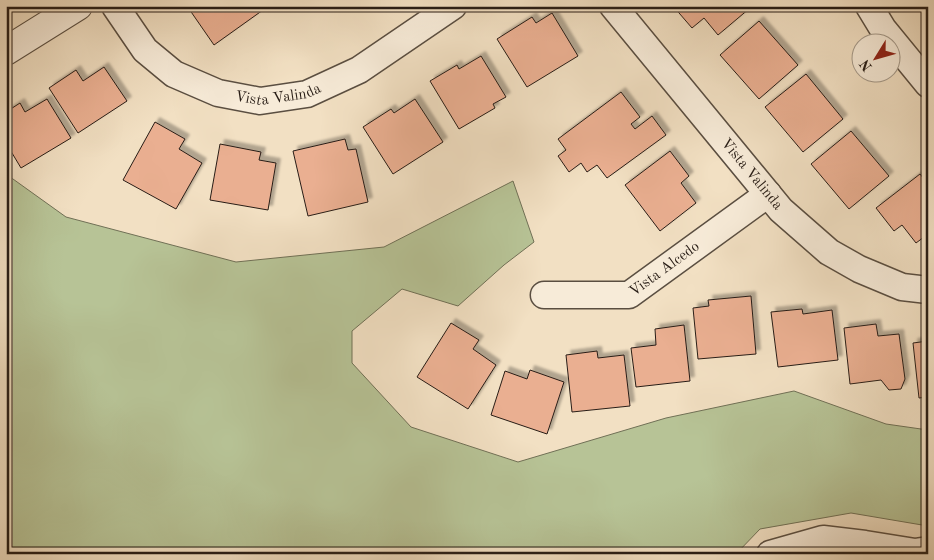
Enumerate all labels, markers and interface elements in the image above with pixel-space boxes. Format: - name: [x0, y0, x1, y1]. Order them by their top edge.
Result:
- north arrow: [852, 32, 902, 82]
- text: N: [857, 56, 875, 74]
- street label: Vista Valinda: [234, 81, 324, 109]
- street label: Vista Valinda: [718, 136, 786, 213]
- street label: Vista Alcedo: [627, 239, 702, 300]

